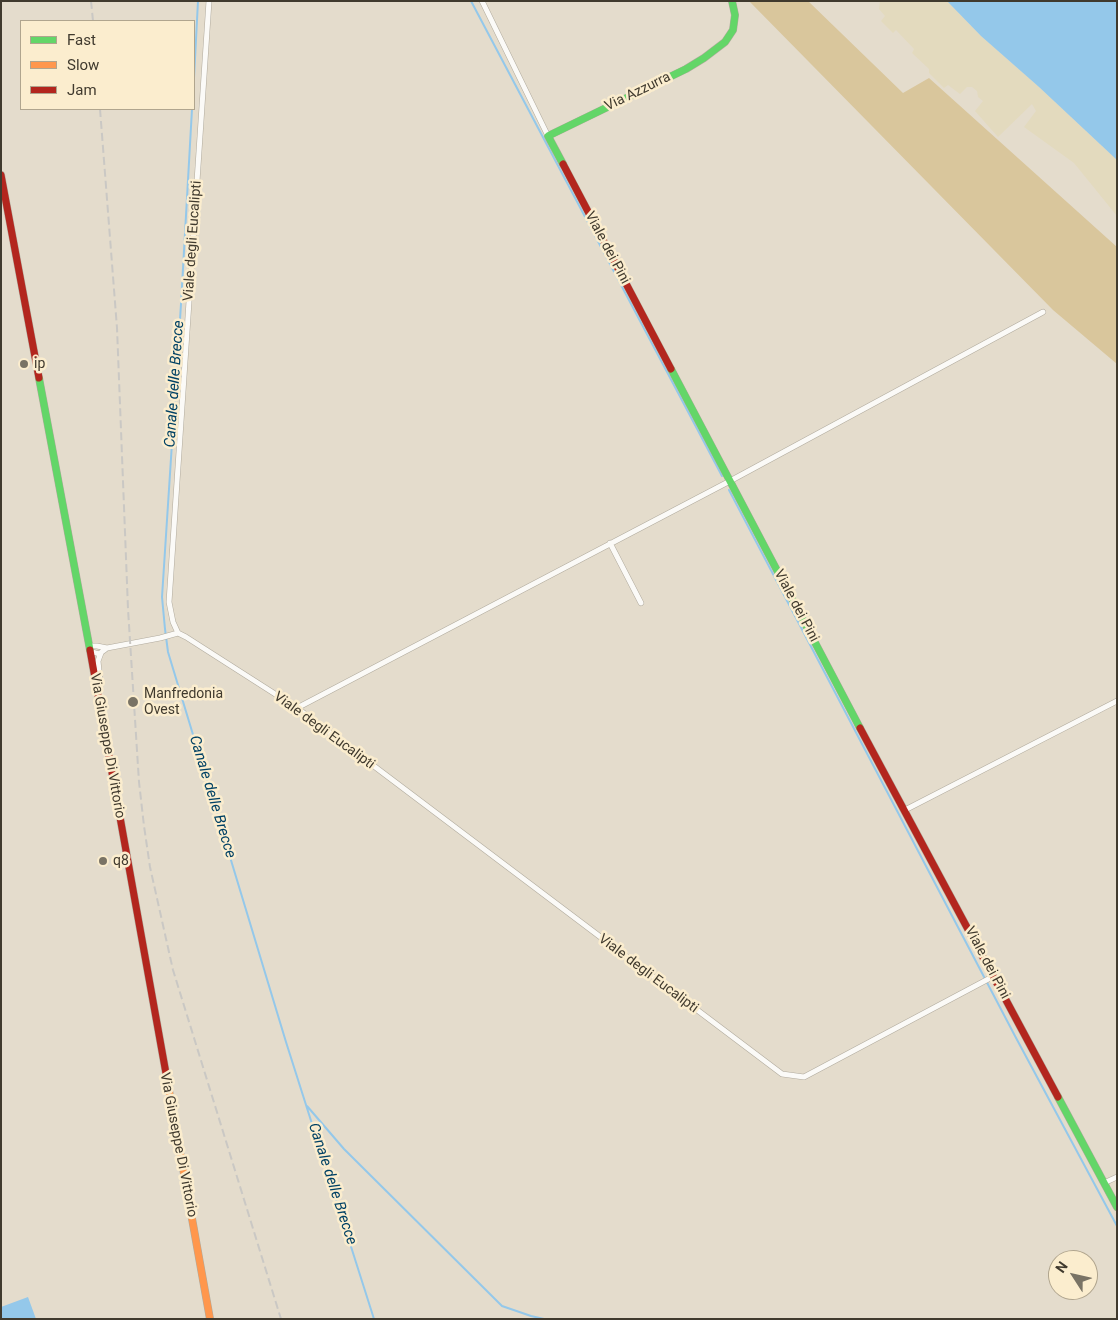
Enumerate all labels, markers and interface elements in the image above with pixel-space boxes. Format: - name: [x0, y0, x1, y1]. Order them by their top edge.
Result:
- legend: [20, 20, 195, 110]
- text: Fast: [67, 31, 96, 49]
- text: Slow: [67, 56, 99, 74]
- street label: Via Azzurra: [602, 69, 674, 115]
- text: Jam: [67, 81, 97, 99]
- street label: Viale degli Eucalipti: [180, 180, 206, 302]
- street label: Viale dei Pini: [581, 209, 633, 287]
- water label: Canale delle Brecce: [162, 320, 188, 448]
- place label: ip: [34, 356, 45, 372]
- marker: ip: [18, 358, 30, 370]
- street label: Viale dei Pini: [770, 567, 822, 645]
- street label: Via Giuseppe Di Vittorio: [86, 672, 128, 820]
- place label: Manfredonia Ovest: [144, 686, 223, 719]
- street label: Viale degli Eucalipti: [270, 689, 378, 773]
- marker: Manfredonia Ovest: [126, 695, 140, 709]
- water label: Canale delle Brecce: [185, 734, 239, 860]
- place label: q8: [113, 853, 129, 869]
- marker: q8: [97, 855, 109, 867]
- street label: Viale dei Pini: [961, 924, 1013, 1002]
- street label: Viale degli Eucalipti: [595, 931, 701, 1017]
- street label: Via Giuseppe Di Vittorio: [156, 1071, 200, 1219]
- water label: Canale delle Brecce: [304, 1121, 360, 1247]
- north arrow: [1048, 1250, 1098, 1300]
- text: N: [1052, 1258, 1071, 1276]

